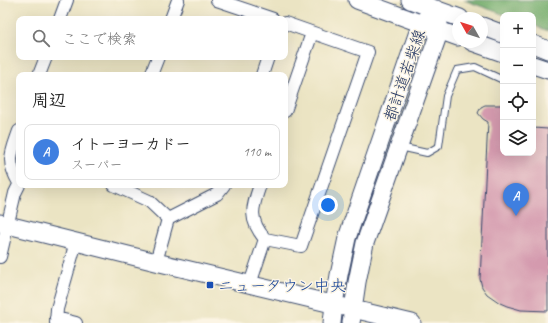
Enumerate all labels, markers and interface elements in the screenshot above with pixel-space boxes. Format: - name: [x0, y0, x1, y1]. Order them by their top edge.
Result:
- north arrow: [452, 12, 488, 48]
- map controls: [500, 12, 536, 156]
- button: +: [500, 12, 536, 48]
- search box: [16, 16, 288, 60]
- icon: search: [30, 27, 52, 49]
- street label: 都計道若柴線: [380, 27, 430, 124]
- text: ここで検索: [62, 30, 137, 49]
- button: −: [500, 48, 536, 84]
- button: locate: [500, 84, 536, 120]
- text: 周辺: [32, 90, 66, 111]
- button: layers: [500, 120, 536, 156]
- text: イトーヨーカドー: [71, 135, 190, 154]
- text: A: [43, 144, 49, 160]
- text: 110 m: [243, 144, 271, 160]
- text: スーパー: [71, 157, 122, 173]
- pin: A: [503, 183, 529, 216]
- your location: [318, 195, 338, 215]
- place label: ニュータウン中央: [218, 276, 346, 296]
- marker: ニュータウン中央: [205, 280, 215, 290]

